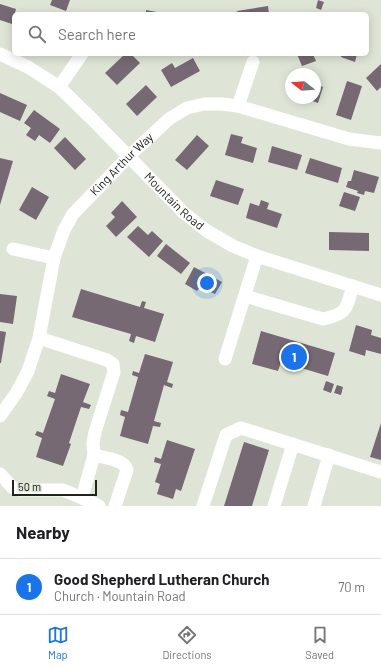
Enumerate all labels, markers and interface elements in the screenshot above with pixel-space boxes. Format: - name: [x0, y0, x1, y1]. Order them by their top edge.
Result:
- search box: [12, 12, 369, 56]
- icon: search: [26, 23, 48, 45]
- text: Search here: [58, 25, 136, 43]
- north arrow: [285, 68, 321, 104]
- street label: King Arthur Way: [87, 129, 156, 198]
- street label: Mountain Road: [142, 169, 207, 232]
- your location: [197, 273, 217, 293]
- pin: 1: [281, 342, 307, 372]
- scale bar: [12, 478, 97, 497]
- text: 50 m: [18, 480, 41, 493]
- text: Nearby: [16, 522, 70, 542]
- text: Good Shepherd Lutheran Church: [54, 570, 269, 588]
- text: 1: [27, 579, 31, 595]
- text: 70 m: [338, 579, 365, 595]
- text: Church · Mountain Road: [54, 588, 186, 604]
- tab: Map: [47, 624, 69, 661]
- tab: Directions: [162, 624, 212, 661]
- tab: Saved: [305, 624, 334, 661]

